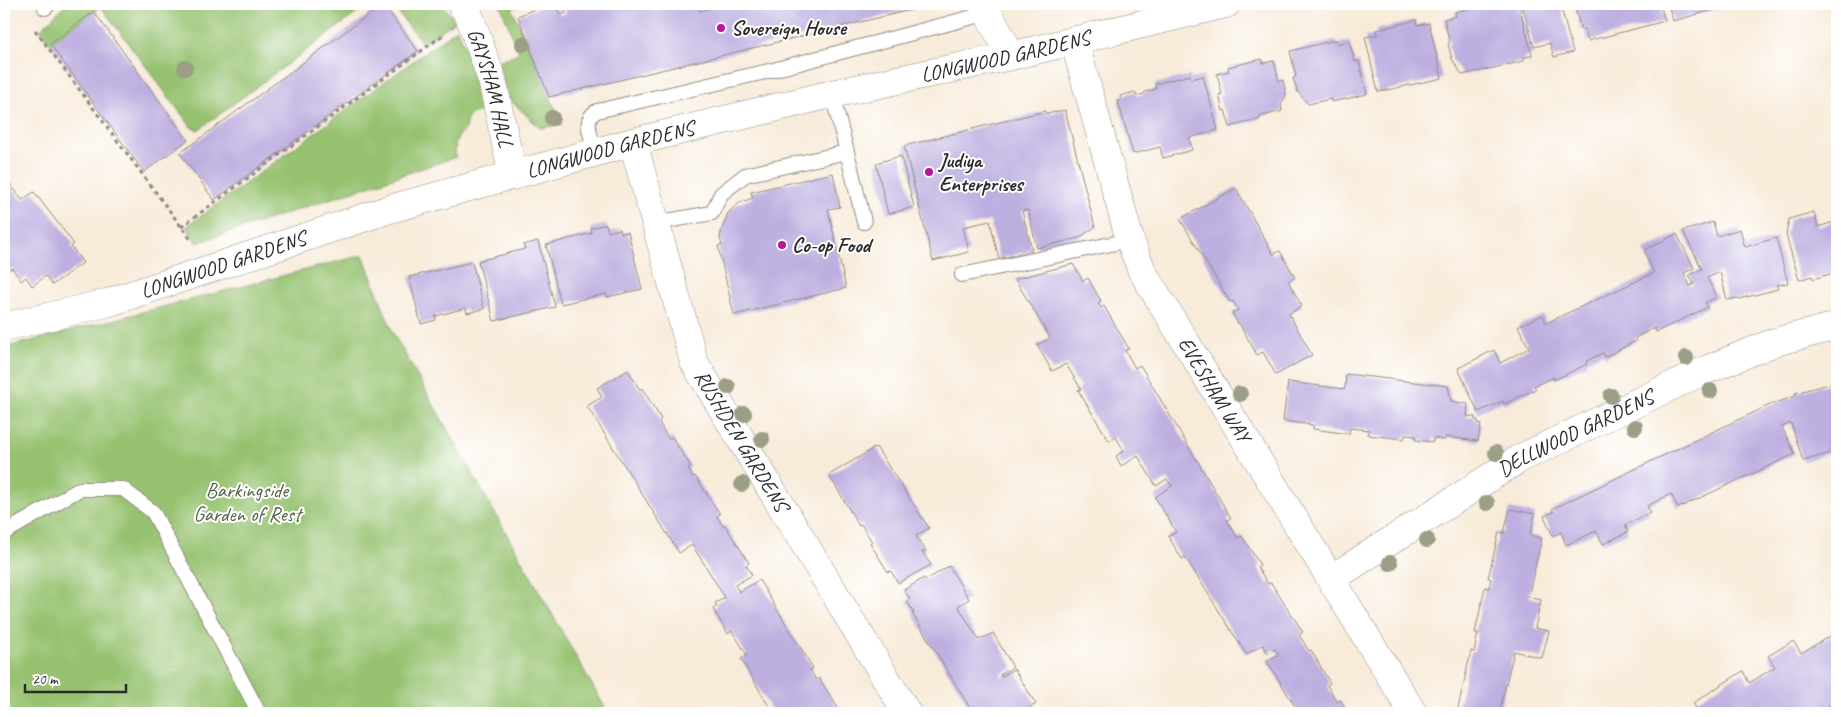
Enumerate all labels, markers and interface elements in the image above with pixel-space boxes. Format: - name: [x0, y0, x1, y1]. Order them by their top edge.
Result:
- place label: Sovereign House: [731, 15, 848, 41]
- marker: Sovereign House: [715, 22, 727, 34]
- street label: LONGWOOD GARDENS: [919, 24, 1096, 88]
- street label: GAYSHAM HALL: [462, 25, 519, 150]
- street label: LONGWOOD GARDENS: [523, 114, 700, 184]
- place label: Judiya Enterprises: [937, 147, 1025, 197]
- marker: Judiya Enterprises: [923, 166, 935, 178]
- street label: LONGWOOD GARDENS: [137, 224, 312, 304]
- place label: Co-op Food: [792, 232, 874, 258]
- marker: Co-op Food: [776, 239, 788, 251]
- street label: EVESHAM WAY: [1173, 332, 1259, 450]
- street label: RUSHDEN GARDENS: [689, 365, 796, 519]
- street label: DELLWOOD GARDENS: [1492, 382, 1661, 482]
- park label: Barkingside Garden of Rest: [193, 477, 304, 527]
- scale bar: [25, 662, 126, 694]
- text: 20 m: [32, 670, 59, 689]

